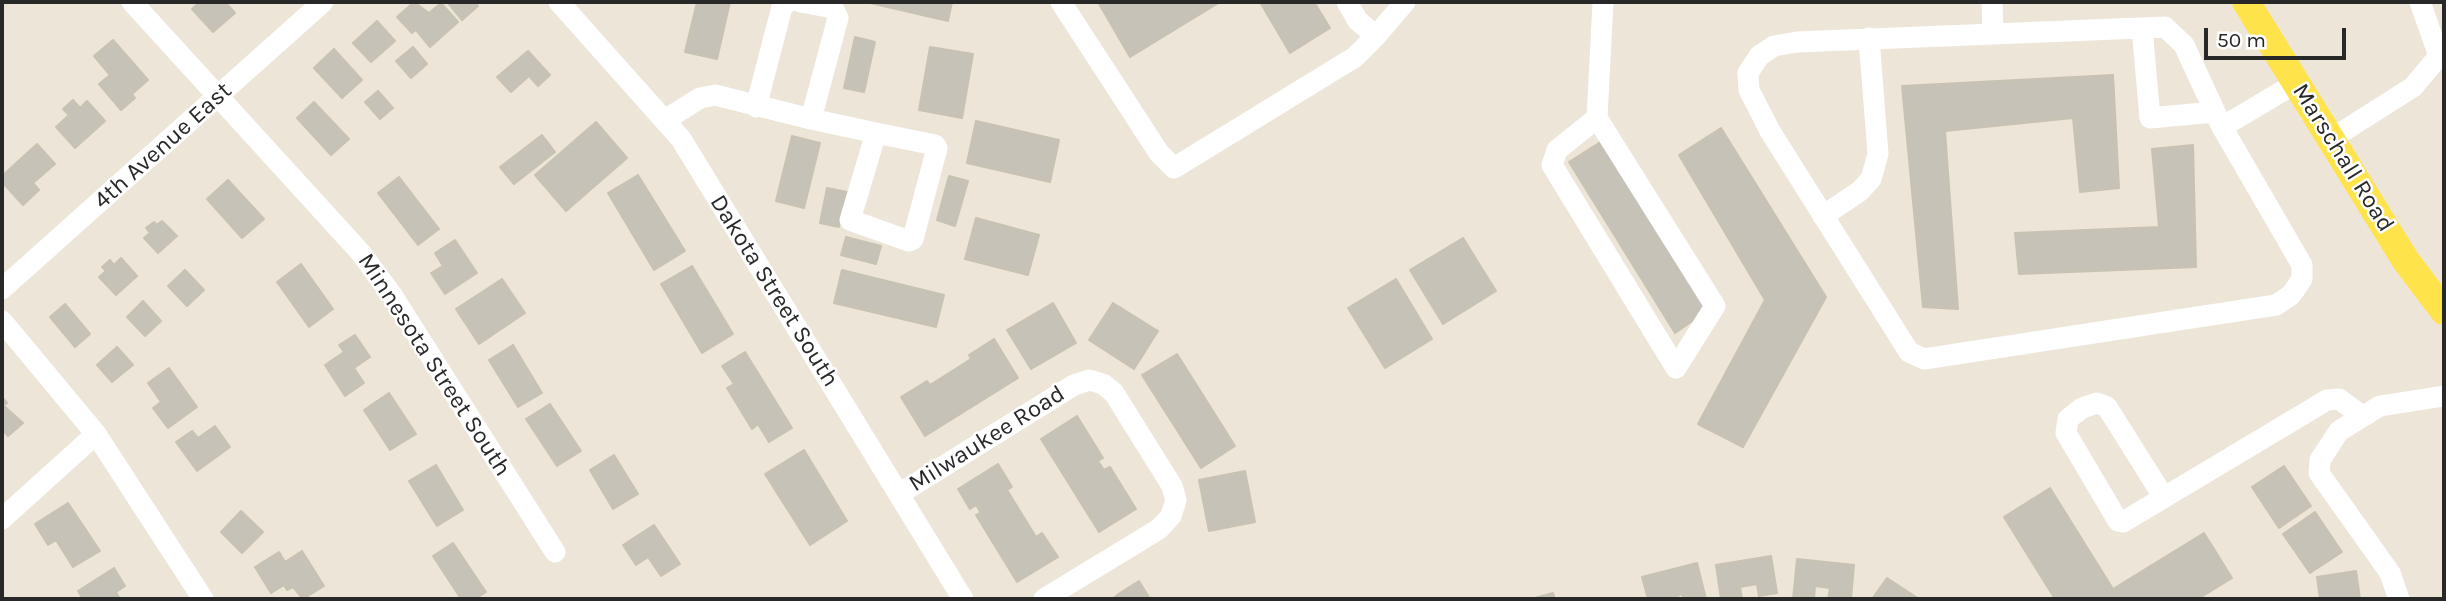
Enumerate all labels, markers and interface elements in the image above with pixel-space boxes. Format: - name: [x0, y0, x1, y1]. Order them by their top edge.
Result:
- scale bar: [2208, 14, 2350, 58]
- text: 50 m: [2217, 28, 2266, 52]
- street label: 4th Avenue East: [88, 77, 238, 215]
- street label: Marschall Road: [2286, 79, 2400, 237]
- street label: Dakota Street South: [703, 190, 845, 392]
- street label: Minnesota Street South: [351, 248, 517, 482]
- street label: Milwaukee Road: [904, 380, 1070, 498]

